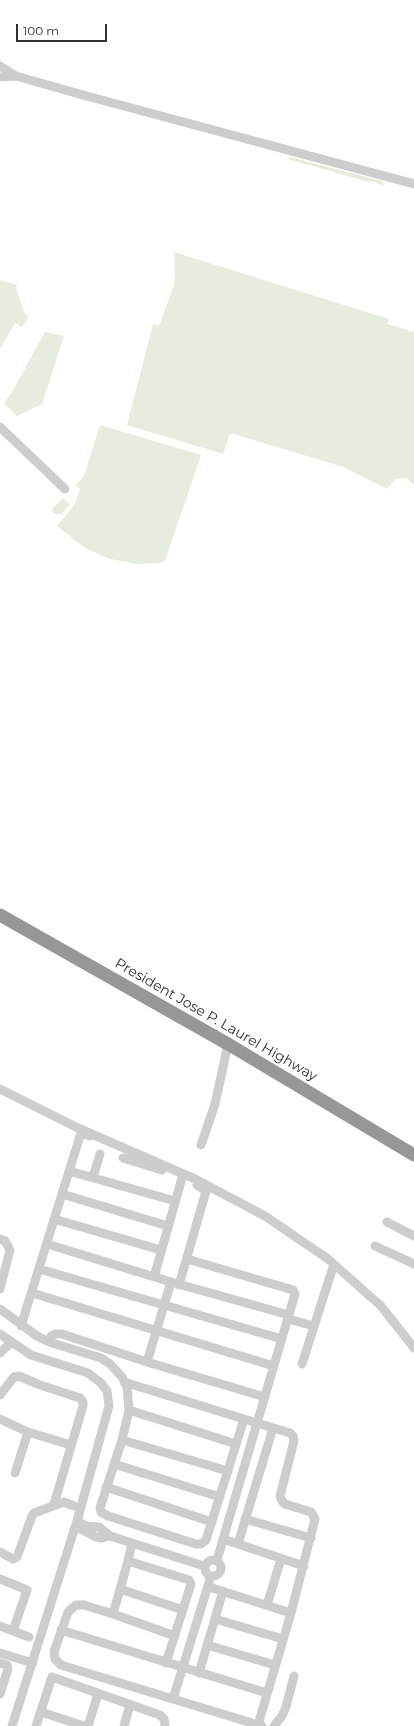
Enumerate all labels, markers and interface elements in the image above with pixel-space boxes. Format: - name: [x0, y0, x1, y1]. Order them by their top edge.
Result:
- scale bar: [18, 16, 109, 42]
- text: 100 m: [23, 23, 59, 38]
- street label: President Jose P. Laurel Highway: [112, 955, 320, 1085]

